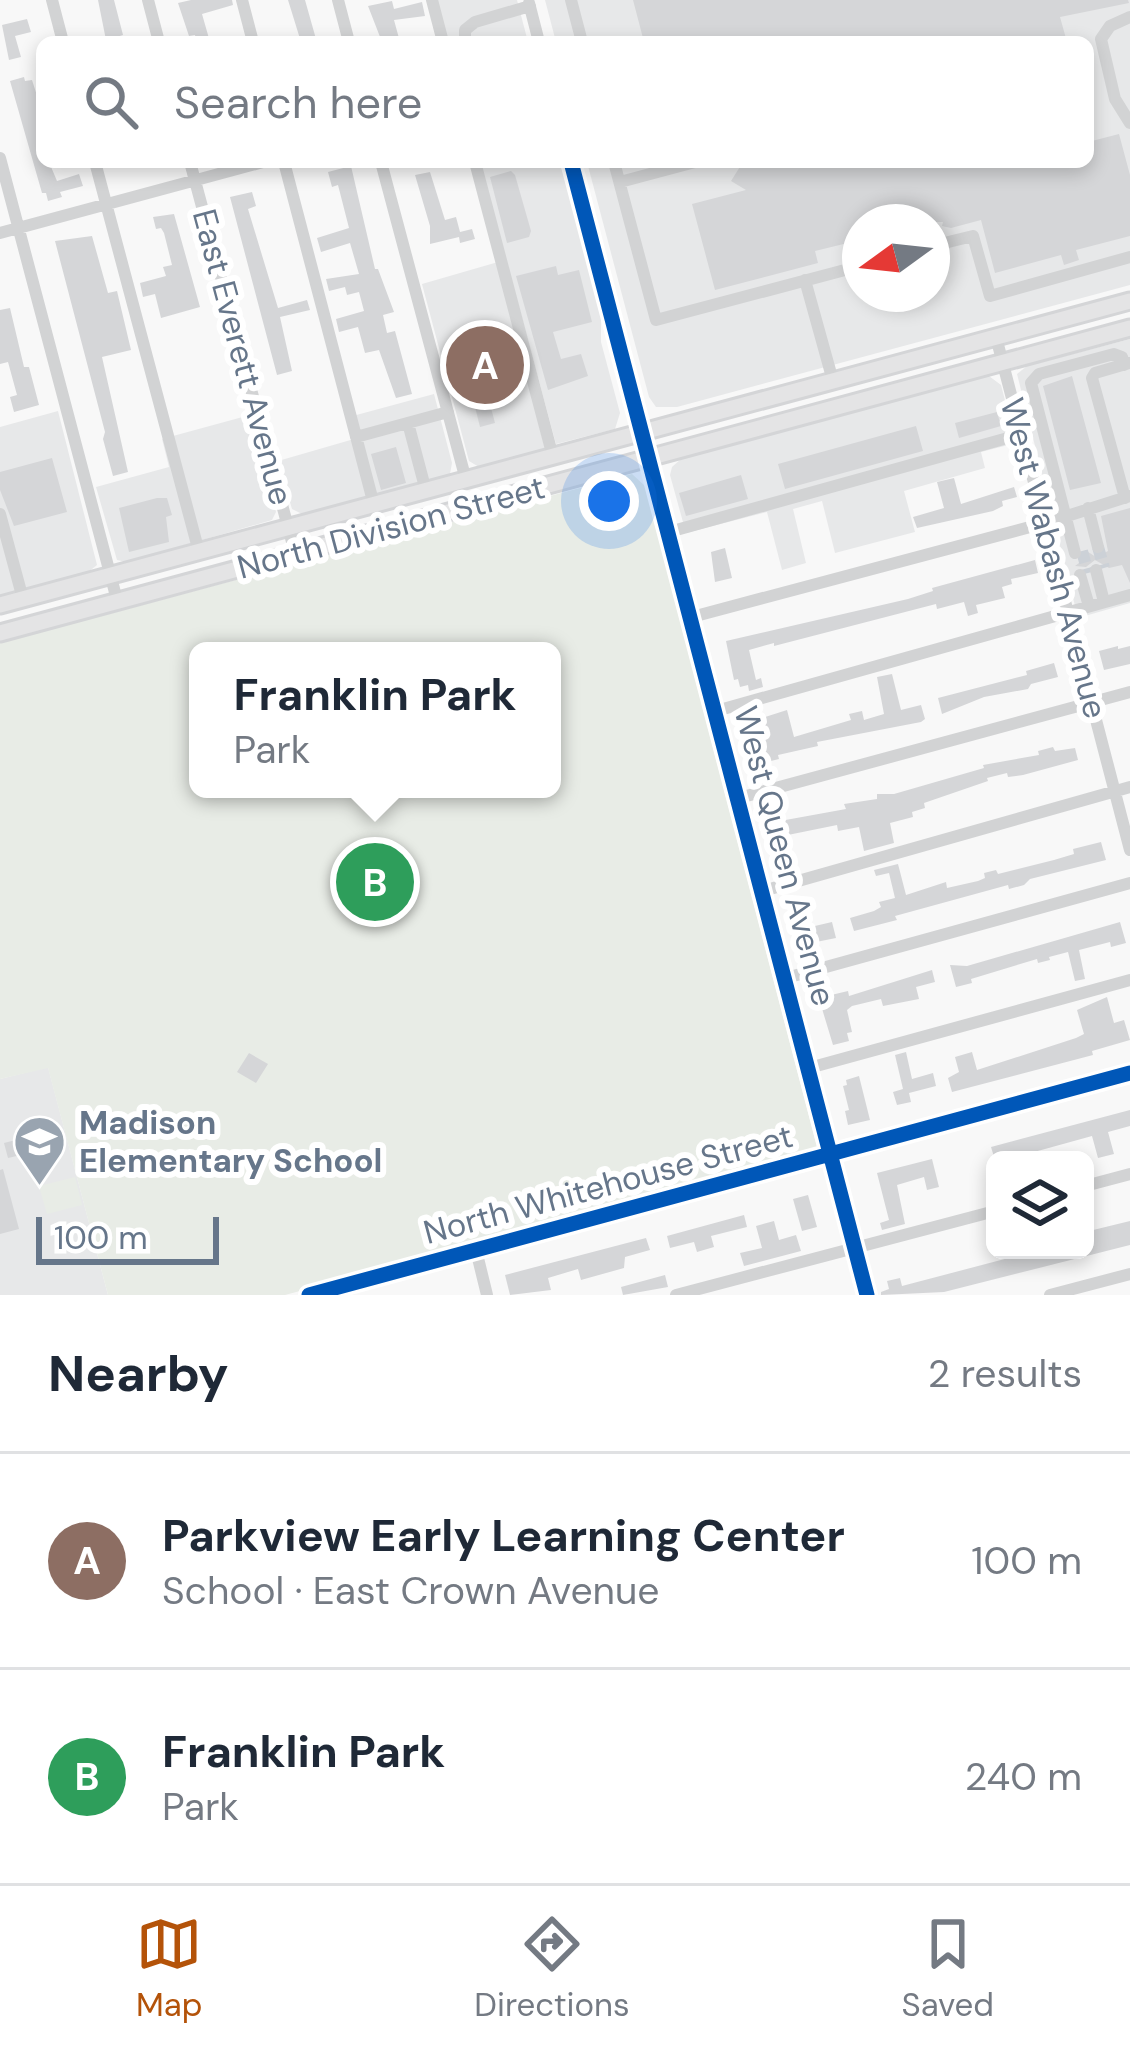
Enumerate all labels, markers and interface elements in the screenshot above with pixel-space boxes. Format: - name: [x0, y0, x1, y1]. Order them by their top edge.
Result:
- search box: [36, 36, 1094, 168]
- icon: search: [78, 69, 144, 135]
- text: Search here: [174, 73, 422, 132]
- street label: East Everett Avenue: [183, 204, 303, 510]
- north arrow: [842, 204, 950, 312]
- pin: A: [446, 320, 524, 410]
- street label: West Wabash Avenue: [991, 393, 1117, 723]
- street label: North Division Street: [233, 465, 549, 589]
- your location: [579, 471, 639, 531]
- popup: [189, 642, 561, 798]
- text: Franklin Park: [233, 665, 517, 724]
- street label: West Queen Avenue: [724, 702, 846, 1010]
- text: Park: [233, 724, 310, 775]
- pin: B: [336, 837, 414, 927]
- place label: Madison Elementary School: [79, 1101, 382, 1182]
- school or university icon: Madison Elementary School: [12, 1113, 68, 1187]
- street label: North Whitehouse Street: [419, 1114, 797, 1254]
- map controls: [986, 1151, 1094, 1259]
- button: layers: [986, 1151, 1094, 1259]
- scale bar: [36, 1211, 219, 1264]
- text: 100 m: [54, 1216, 148, 1259]
- text: Nearby: [48, 1340, 229, 1407]
- text: 2 results: [928, 1348, 1082, 1399]
- text: Parkview Early Learning Center: [162, 1506, 845, 1565]
- text: A: [73, 1535, 101, 1586]
- text: 100 m: [971, 1535, 1082, 1586]
- text: School · East Crown Avenue: [162, 1565, 660, 1616]
- text: Franklin Park: [162, 1722, 445, 1781]
- text: B: [75, 1751, 99, 1802]
- text: 240 m: [965, 1751, 1082, 1802]
- text: Park: [162, 1781, 239, 1832]
- tab: Map: [136, 1911, 202, 2026]
- tab: Directions: [474, 1911, 630, 2026]
- tab: Saved: [902, 1911, 994, 2026]

